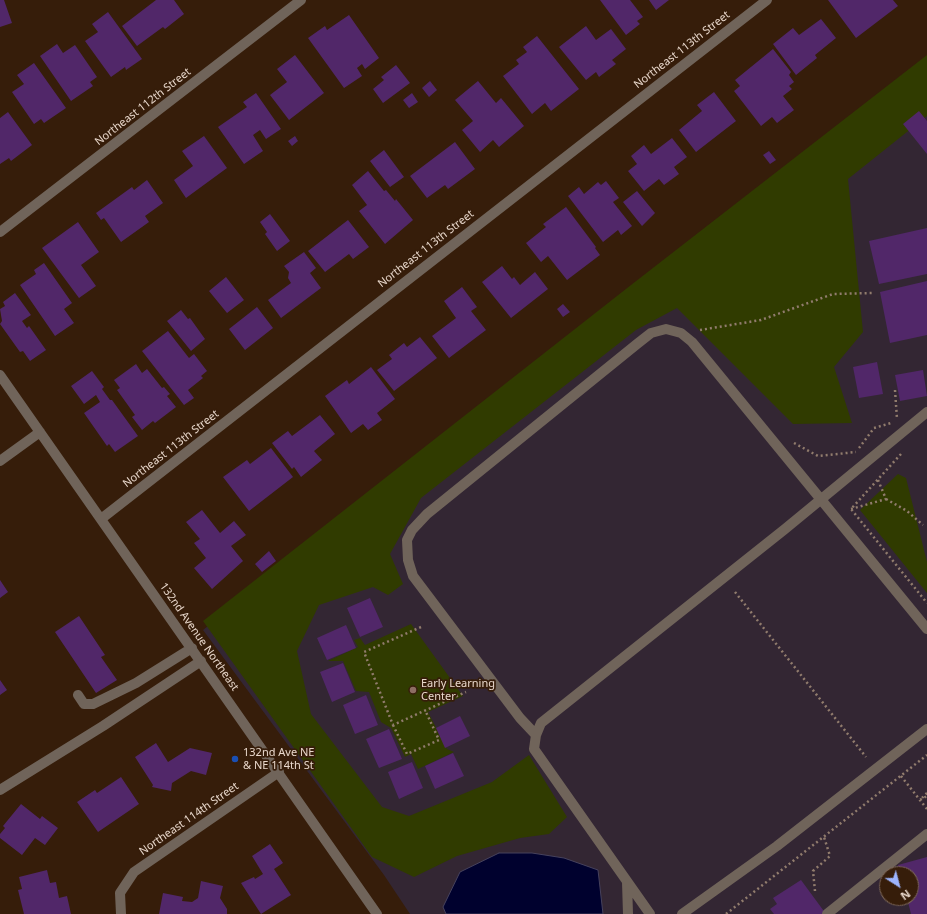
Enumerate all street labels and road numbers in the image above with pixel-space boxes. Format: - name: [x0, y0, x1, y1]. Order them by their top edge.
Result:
- street label: Northeast 113th Street: [631, 8, 733, 92]
- street label: Northeast 112th Street: [92, 65, 194, 149]
- street label: Northeast 113th Street: [375, 207, 477, 291]
- street label: Northeast 113th Street: [120, 407, 222, 491]
- street label: 132nd Avenue Northeast: [157, 580, 241, 694]
- street label: Northeast 114th Street: [137, 780, 241, 858]

